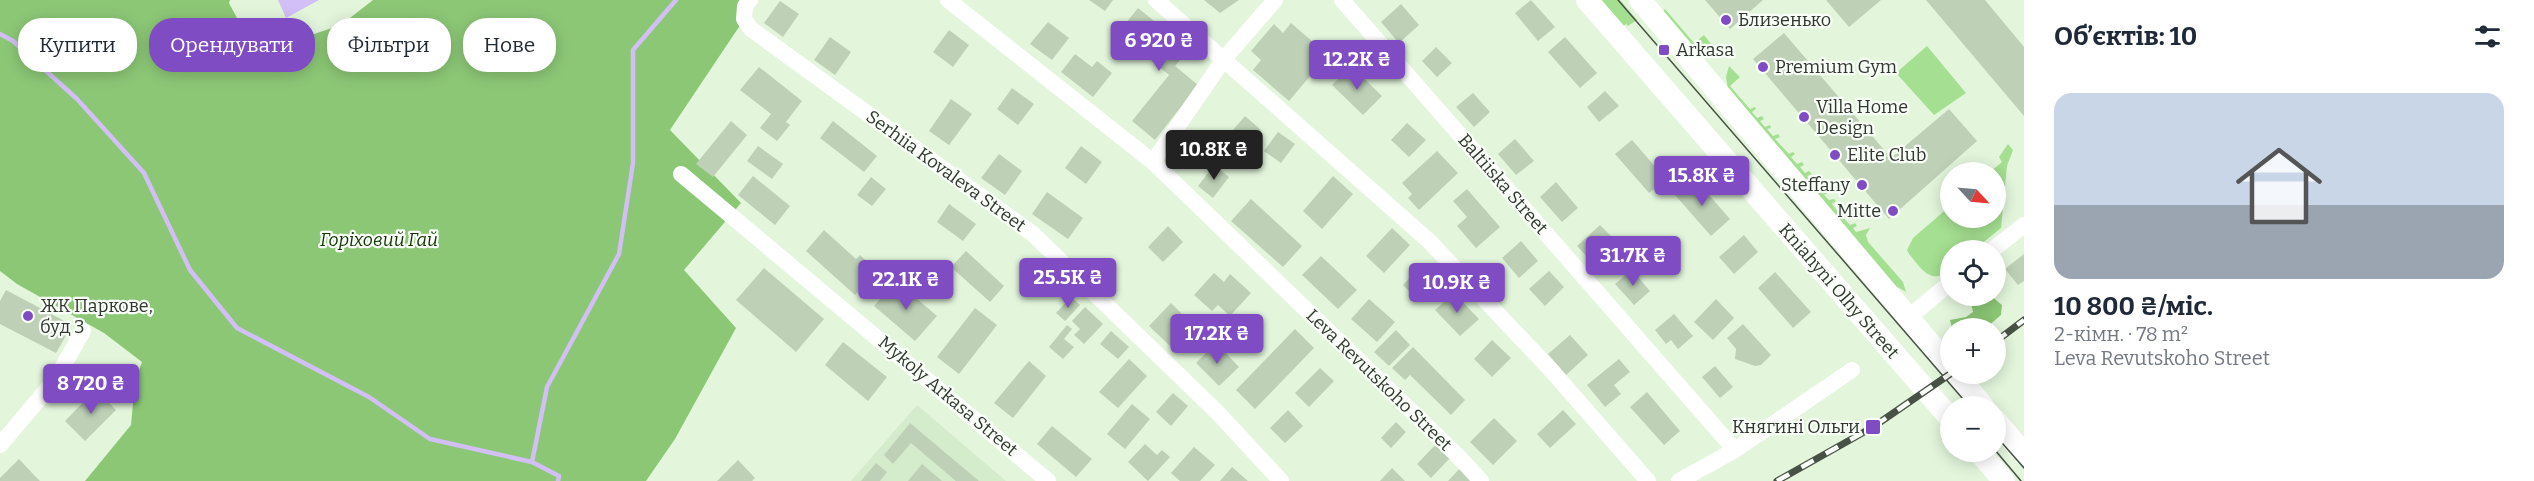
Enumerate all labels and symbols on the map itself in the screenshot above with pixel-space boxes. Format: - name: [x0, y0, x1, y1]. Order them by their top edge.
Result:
- place label: Близенько: [1738, 9, 1831, 31]
- marker: Близенько: [1719, 13, 1733, 27]
- pin: 6 920 ₴: [1104, 21, 1214, 72]
- place label: Arkasa: [1676, 39, 1734, 61]
- pin: 12.2K ₴: [1302, 40, 1412, 91]
- marker: Arkasa: [1657, 43, 1671, 57]
- place label: Premium Gym: [1775, 56, 1897, 78]
- marker: Premium Gym: [1756, 60, 1770, 74]
- place label: Villa Home Design: [1816, 96, 1908, 139]
- street label: Serhiia Kovaleva Street: [862, 106, 1031, 237]
- marker: Villa Home Design: [1797, 110, 1811, 124]
- street label: Baltiiska Street: [1453, 129, 1553, 239]
- pin: 10.8K ₴: [1159, 130, 1269, 181]
- place label: Elite Club: [1847, 144, 1926, 166]
- marker: Elite Club: [1828, 148, 1842, 162]
- pin: 15.8K ₴: [1647, 156, 1757, 207]
- north arrow: [1940, 162, 2006, 228]
- place label: Steffany: [1781, 174, 1850, 196]
- marker: Steffany: [1855, 178, 1869, 192]
- place label: Mitte: [1837, 200, 1881, 222]
- marker: Mitte: [1886, 204, 1900, 218]
- street label: Kniahyni Olhy Street: [1774, 219, 1904, 364]
- park label: Горіховий Гай: [320, 229, 438, 251]
- pin: 31.7K ₴: [1578, 236, 1688, 287]
- pin: 25.5K ₴: [1013, 258, 1123, 309]
- pin: 22.1K ₴: [851, 260, 961, 311]
- pin: 10.9K ₴: [1402, 263, 1512, 314]
- place label: ЖК Паркове, буд 3: [40, 295, 153, 338]
- street label: Leva Revutskoho Street: [1301, 305, 1457, 456]
- marker: ЖК Паркове, буд 3: [21, 309, 35, 323]
- pin: 17.2K ₴: [1162, 314, 1272, 365]
- street label: Mykoly Arkasa Street: [874, 331, 1023, 461]
- pin: 8 720 ₴: [36, 364, 146, 415]
- place label: Княгині Ольги: [1732, 416, 1860, 438]
- marker: Княгині Ольги: [1864, 418, 1882, 436]

